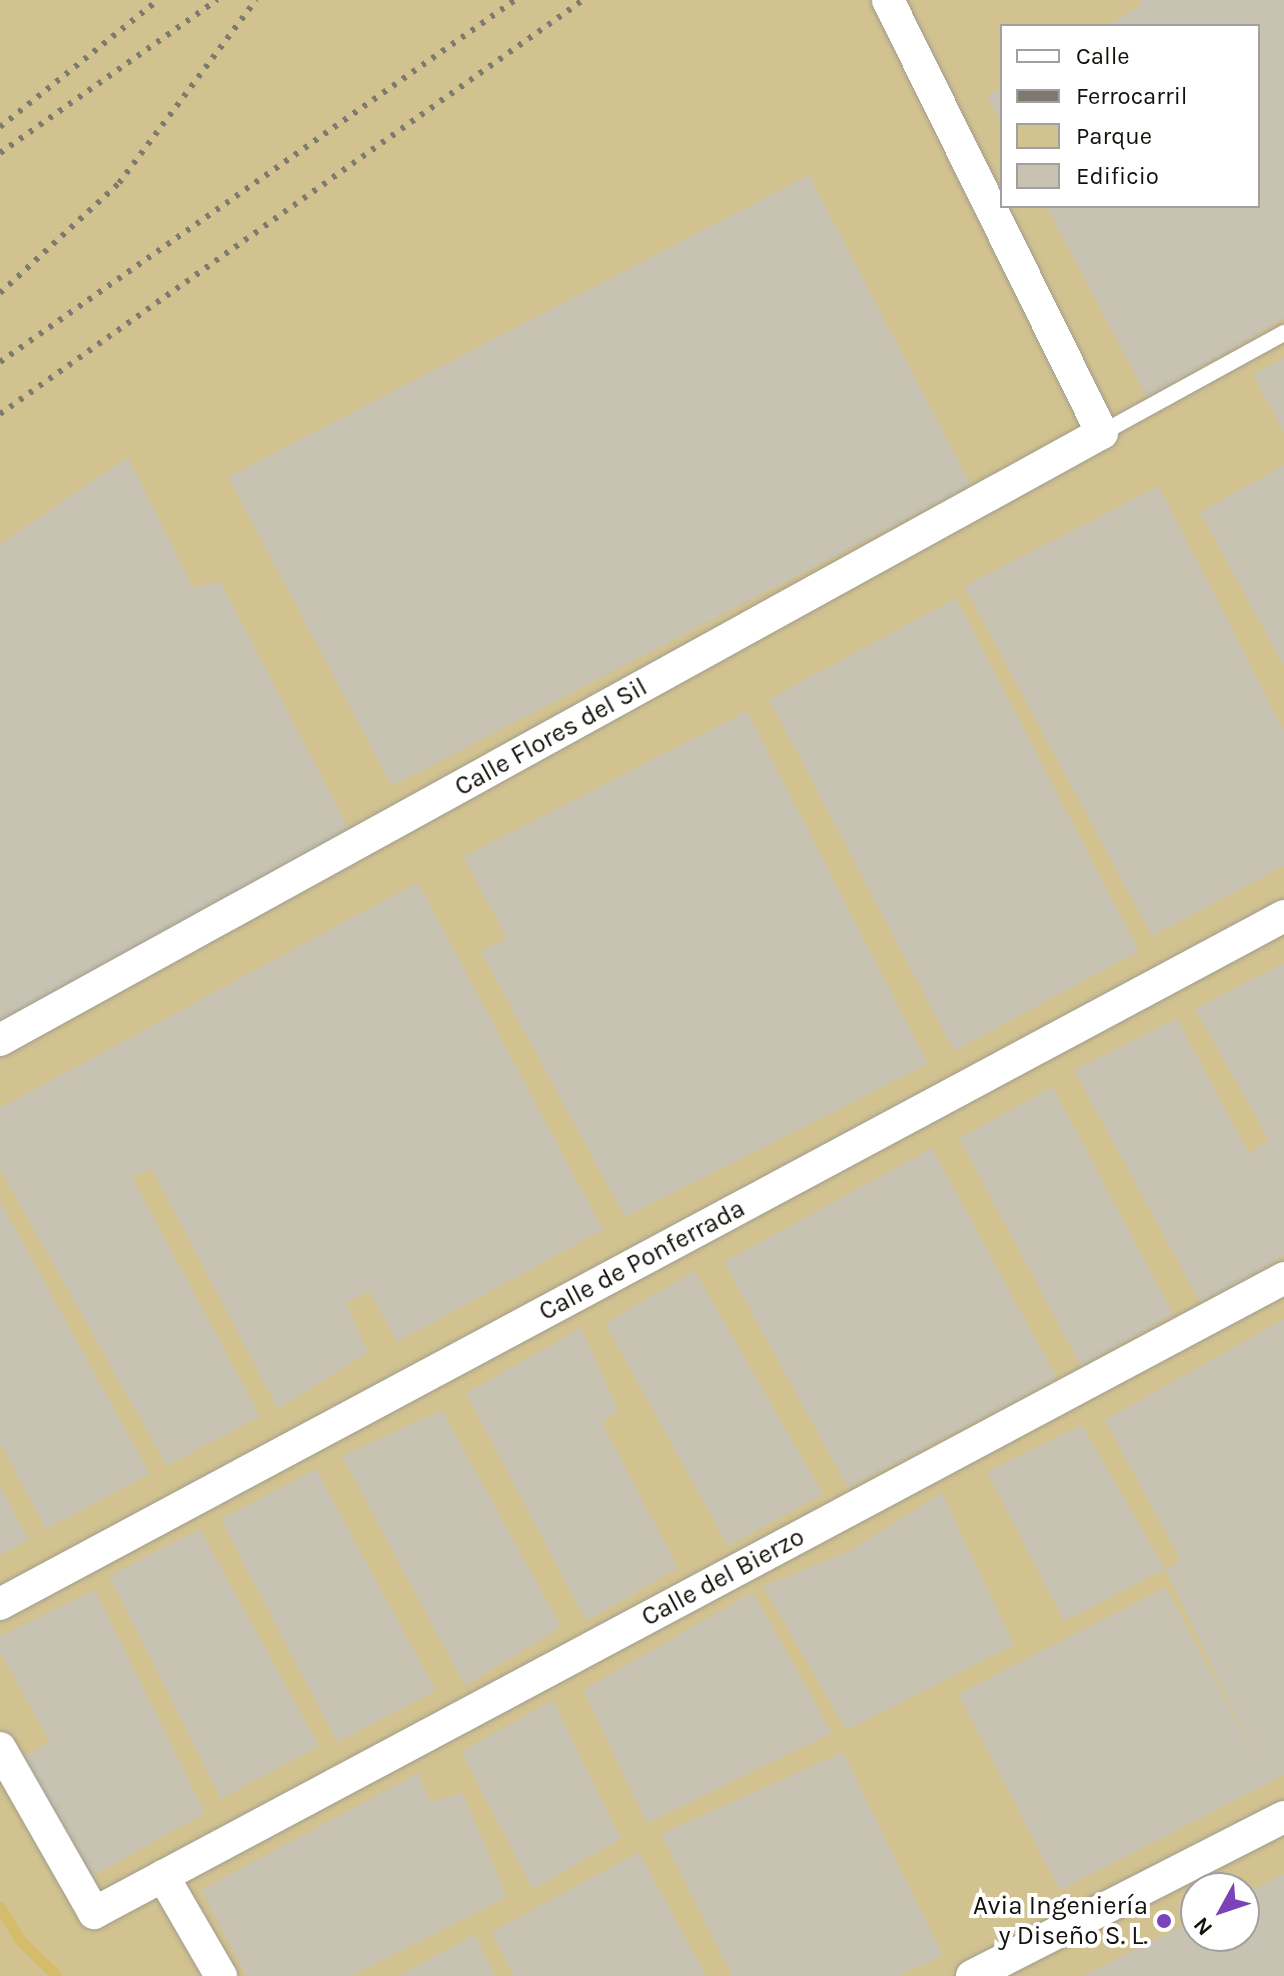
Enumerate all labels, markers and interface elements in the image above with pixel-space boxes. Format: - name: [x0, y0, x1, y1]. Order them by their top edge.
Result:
- legend: [1000, 24, 1260, 208]
- text: Calle: [1076, 42, 1130, 70]
- text: Ferrocarril: [1076, 82, 1188, 110]
- text: Parque: [1076, 122, 1152, 150]
- text: Edificio: [1076, 162, 1159, 190]
- street label: Calle Flores del Sil: [449, 671, 653, 803]
- street label: Calle de Ponferrada: [534, 1193, 750, 1327]
- street label: Calle del Bierzo: [636, 1521, 810, 1633]
- north arrow: [1180, 1872, 1260, 1952]
- place label: Avia Ingeniería y Diseño S. L.: [973, 1890, 1148, 1952]
- marker: Avia Ingeniería y Diseño S. L.: [1155, 1912, 1173, 1930]
- text: N: [1188, 1912, 1218, 1941]

